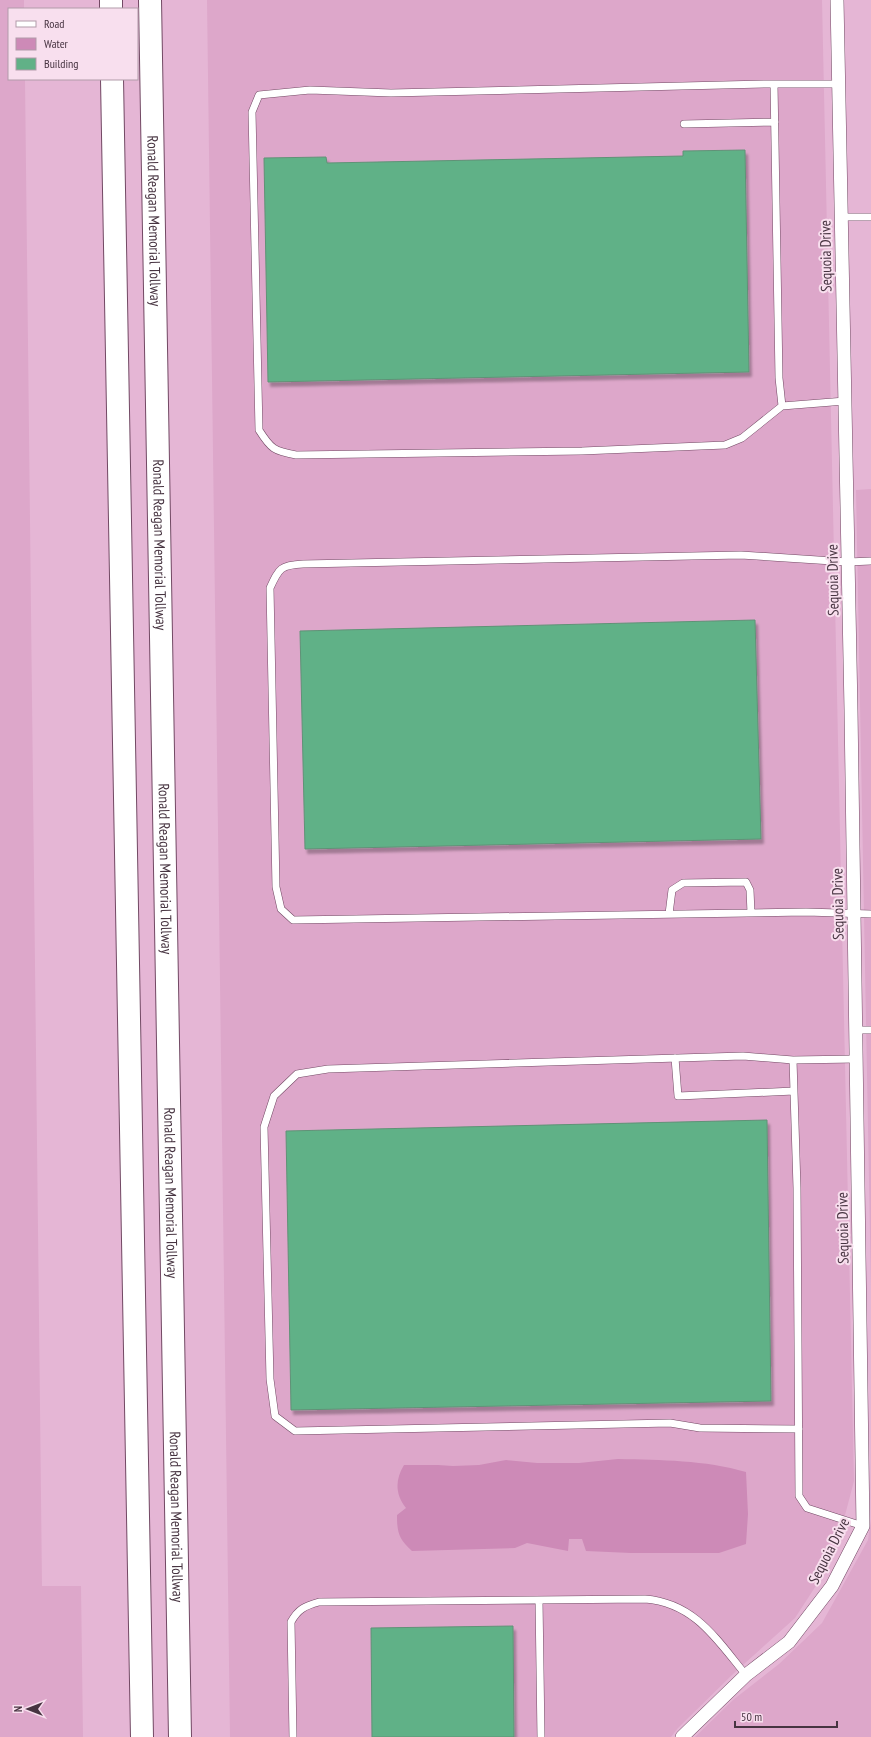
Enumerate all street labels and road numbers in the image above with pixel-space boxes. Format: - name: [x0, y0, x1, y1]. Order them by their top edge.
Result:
- street label: Ronald Reagan Memorial Tollway: [143, 135, 165, 307]
- street label: Sequoia Drive: [815, 220, 836, 292]
- street label: Ronald Reagan Memorial Tollway: [149, 459, 171, 631]
- street label: Sequoia Drive: [822, 544, 843, 616]
- street label: Ronald Reagan Memorial Tollway: [155, 783, 176, 955]
- street label: Sequoia Drive: [827, 868, 848, 940]
- street label: Ronald Reagan Memorial Tollway: [160, 1107, 182, 1279]
- street label: Sequoia Drive: [832, 1192, 853, 1264]
- street label: Ronald Reagan Memorial Tollway: [166, 1431, 188, 1603]
- street label: Sequoia Drive: [804, 1515, 853, 1587]

